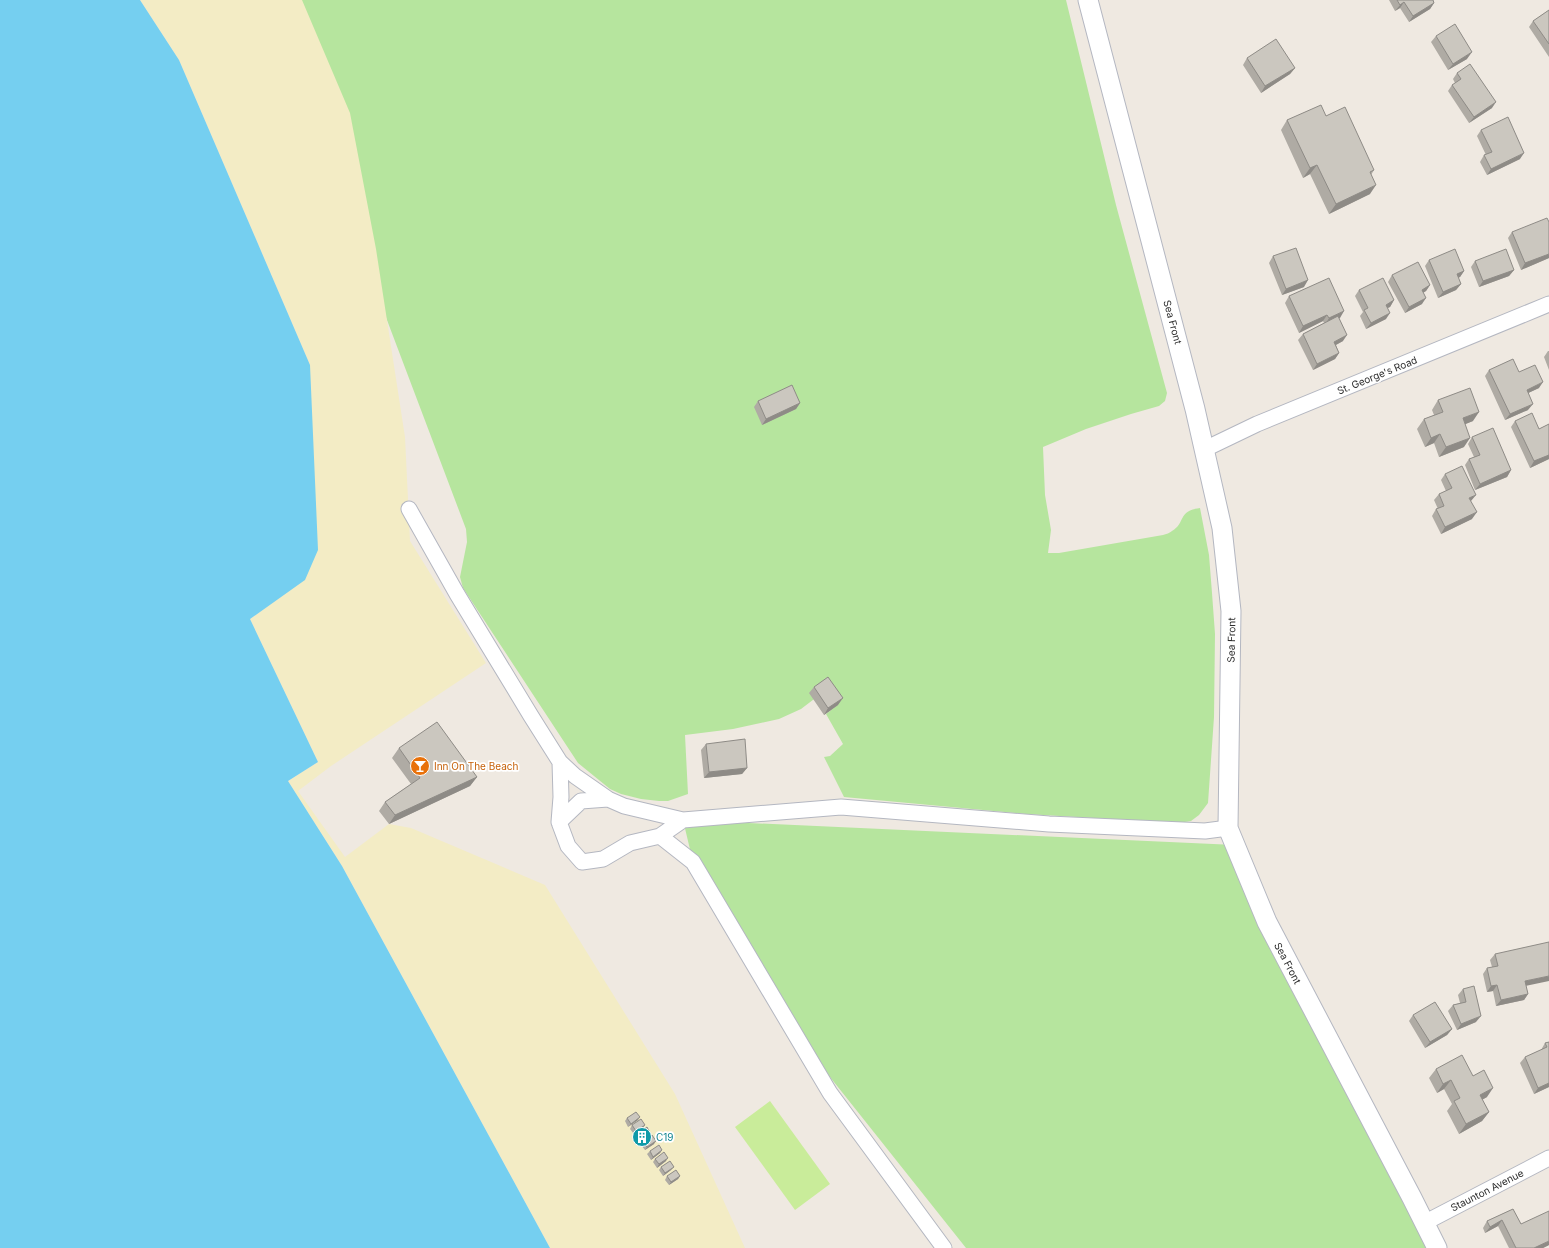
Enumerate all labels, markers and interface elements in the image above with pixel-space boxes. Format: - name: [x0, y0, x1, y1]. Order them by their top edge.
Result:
- street label: Sea Front: [1161, 299, 1185, 346]
- street label: St. George's Road: [1335, 353, 1419, 397]
- street label: Sea Front: [1225, 617, 1237, 663]
- bar icon: Inn On The Beach: [409, 755, 431, 777]
- place label: Inn On The Beach: [434, 760, 518, 772]
- street label: Sea Front: [1272, 940, 1304, 986]
- building icon: C19: [631, 1126, 653, 1148]
- place label: C19: [656, 1131, 674, 1143]
- street label: Staunton Avenue: [1449, 1166, 1526, 1214]

